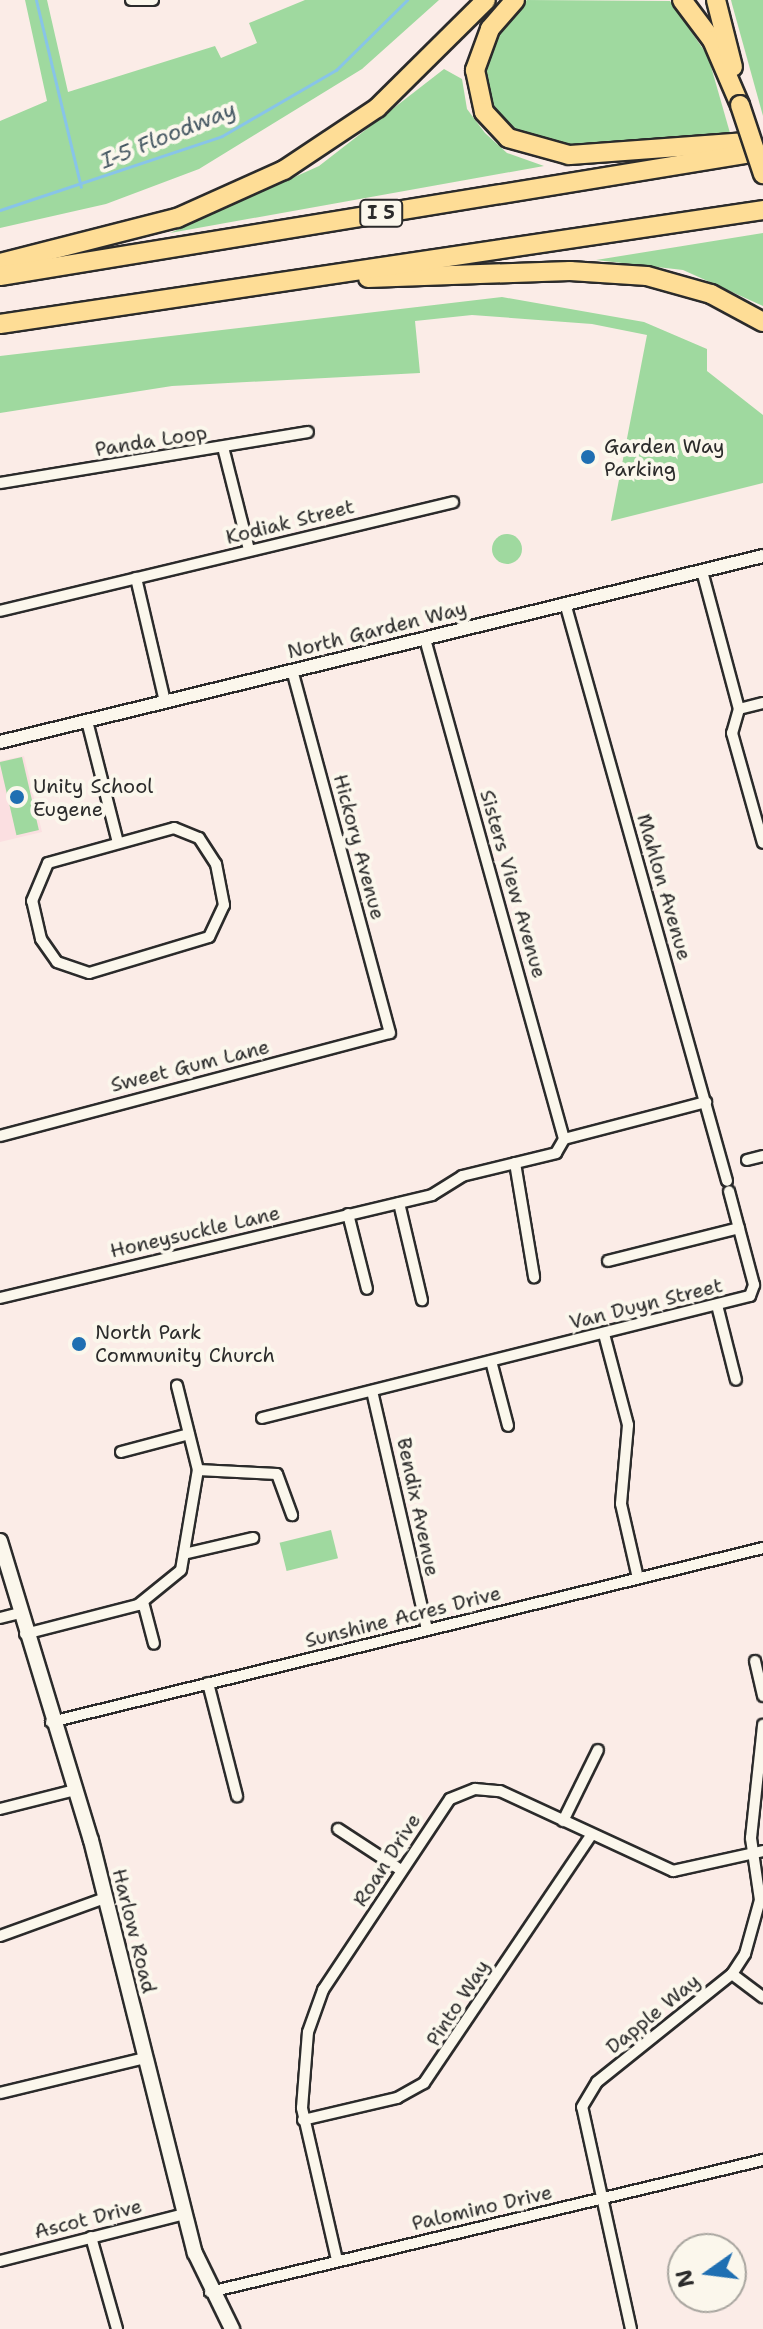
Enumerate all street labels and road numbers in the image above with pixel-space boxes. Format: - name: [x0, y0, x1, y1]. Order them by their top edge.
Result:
- road number: I 5: [359, 199, 403, 227]
- street label: Panda Loop: [93, 420, 209, 462]
- street label: Kodiak Street: [223, 494, 357, 550]
- street label: North Garden Way: [285, 596, 469, 664]
- street label: Hickory Avenue: [328, 772, 390, 922]
- street label: Sisters View Avenue: [475, 787, 551, 981]
- street label: Mahlon Avenue: [632, 811, 696, 963]
- street label: Sweet Gum Lane: [108, 1035, 272, 1097]
- street label: Honeysuckle Lane: [108, 1201, 282, 1263]
- street label: Van Duyn Street: [567, 1273, 725, 1335]
- street label: Bendix Avenue: [392, 1436, 444, 1578]
- street label: Sunshine Acres Drive: [303, 1581, 503, 1653]
- street label: Roan Drive: [348, 1809, 426, 1911]
- street label: Harlow Road: [107, 1866, 161, 1996]
- street label: Pinto Way: [421, 1955, 495, 2051]
- street label: Dapple Way: [601, 1969, 705, 2059]
- street label: Palomino Drive: [409, 2180, 555, 2236]
- street label: Ascot Drive: [32, 2194, 144, 2244]

